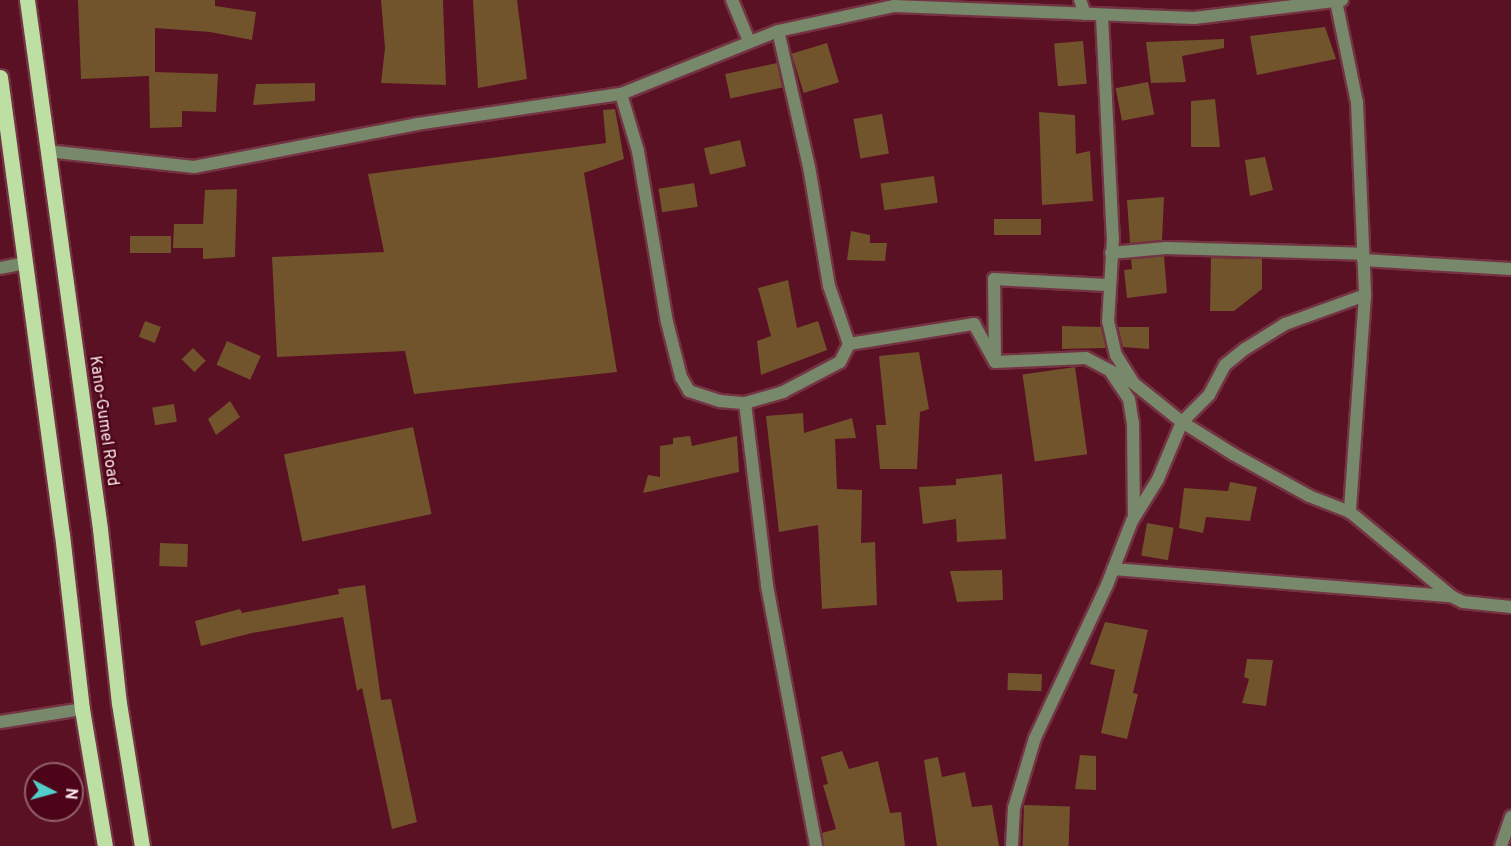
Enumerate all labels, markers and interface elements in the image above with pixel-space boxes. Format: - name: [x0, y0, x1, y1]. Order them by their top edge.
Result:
- street label: Kano-Gumel Road: [84, 355, 122, 487]
- north arrow: [24, 762, 84, 822]
- text: N: [59, 787, 80, 800]

